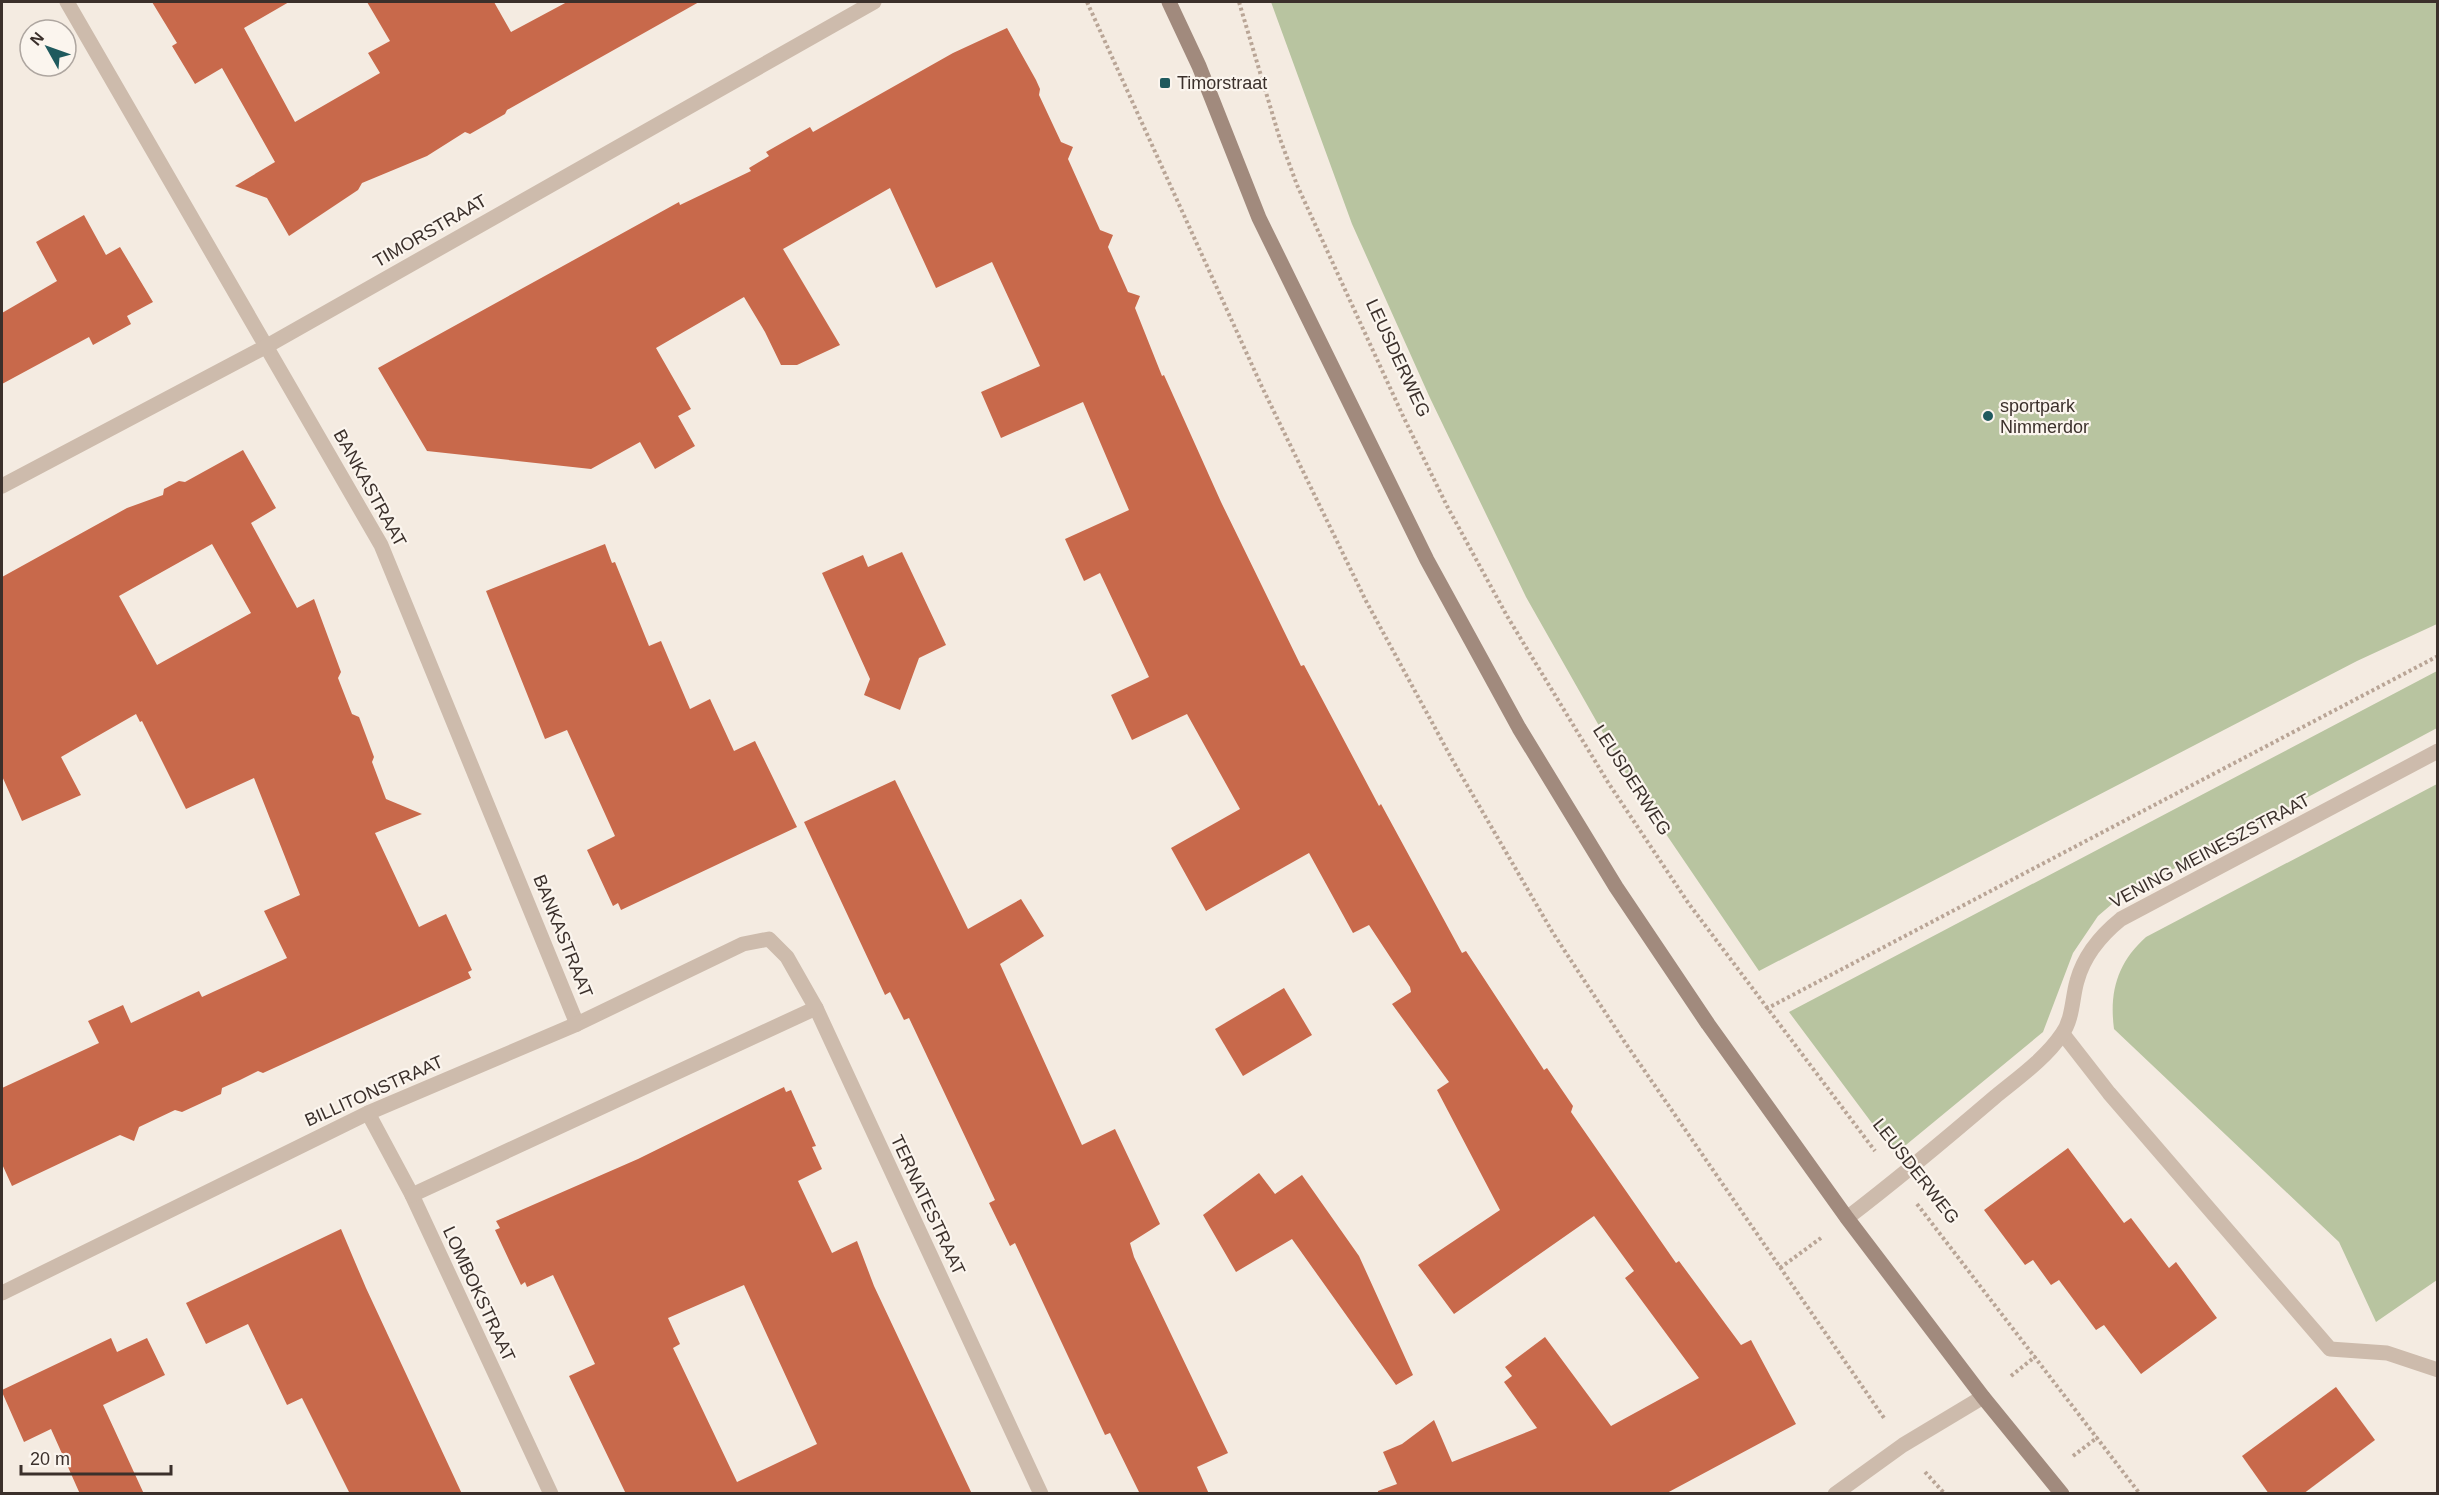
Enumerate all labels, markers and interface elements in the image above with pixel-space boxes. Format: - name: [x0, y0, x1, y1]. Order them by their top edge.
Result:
- north arrow: [18, 18, 78, 78]
- text: N: [27, 29, 47, 49]
- place label: Timorstraat: [1177, 73, 1267, 93]
- marker: Timorstraat: [1158, 76, 1172, 90]
- street label: TIMORSTRAAT: [370, 190, 490, 272]
- street label: LEUSDERWEG: [1362, 296, 1434, 420]
- place label: sportpark Nimmerdor: [2000, 396, 2089, 437]
- marker: sportpark Nimmerdor: [1981, 409, 1995, 423]
- street label: BANKASTRAAT: [330, 426, 410, 550]
- street label: LEUSDERWEG: [1589, 721, 1675, 839]
- street label: VENING MEINESZSTRAAT: [2107, 790, 2313, 912]
- street label: BANKASTRAAT: [529, 872, 597, 1000]
- street label: BILLITONSTRAAT: [302, 1051, 446, 1131]
- street label: LEUSDERWEG: [1869, 1115, 1963, 1227]
- street label: TERNATESTRAAT: [887, 1132, 969, 1278]
- street label: LOMBOKSTRAAT: [439, 1223, 519, 1365]
- scale bar: [21, 1438, 171, 1476]
- text: 20 m: [30, 1449, 70, 1469]

